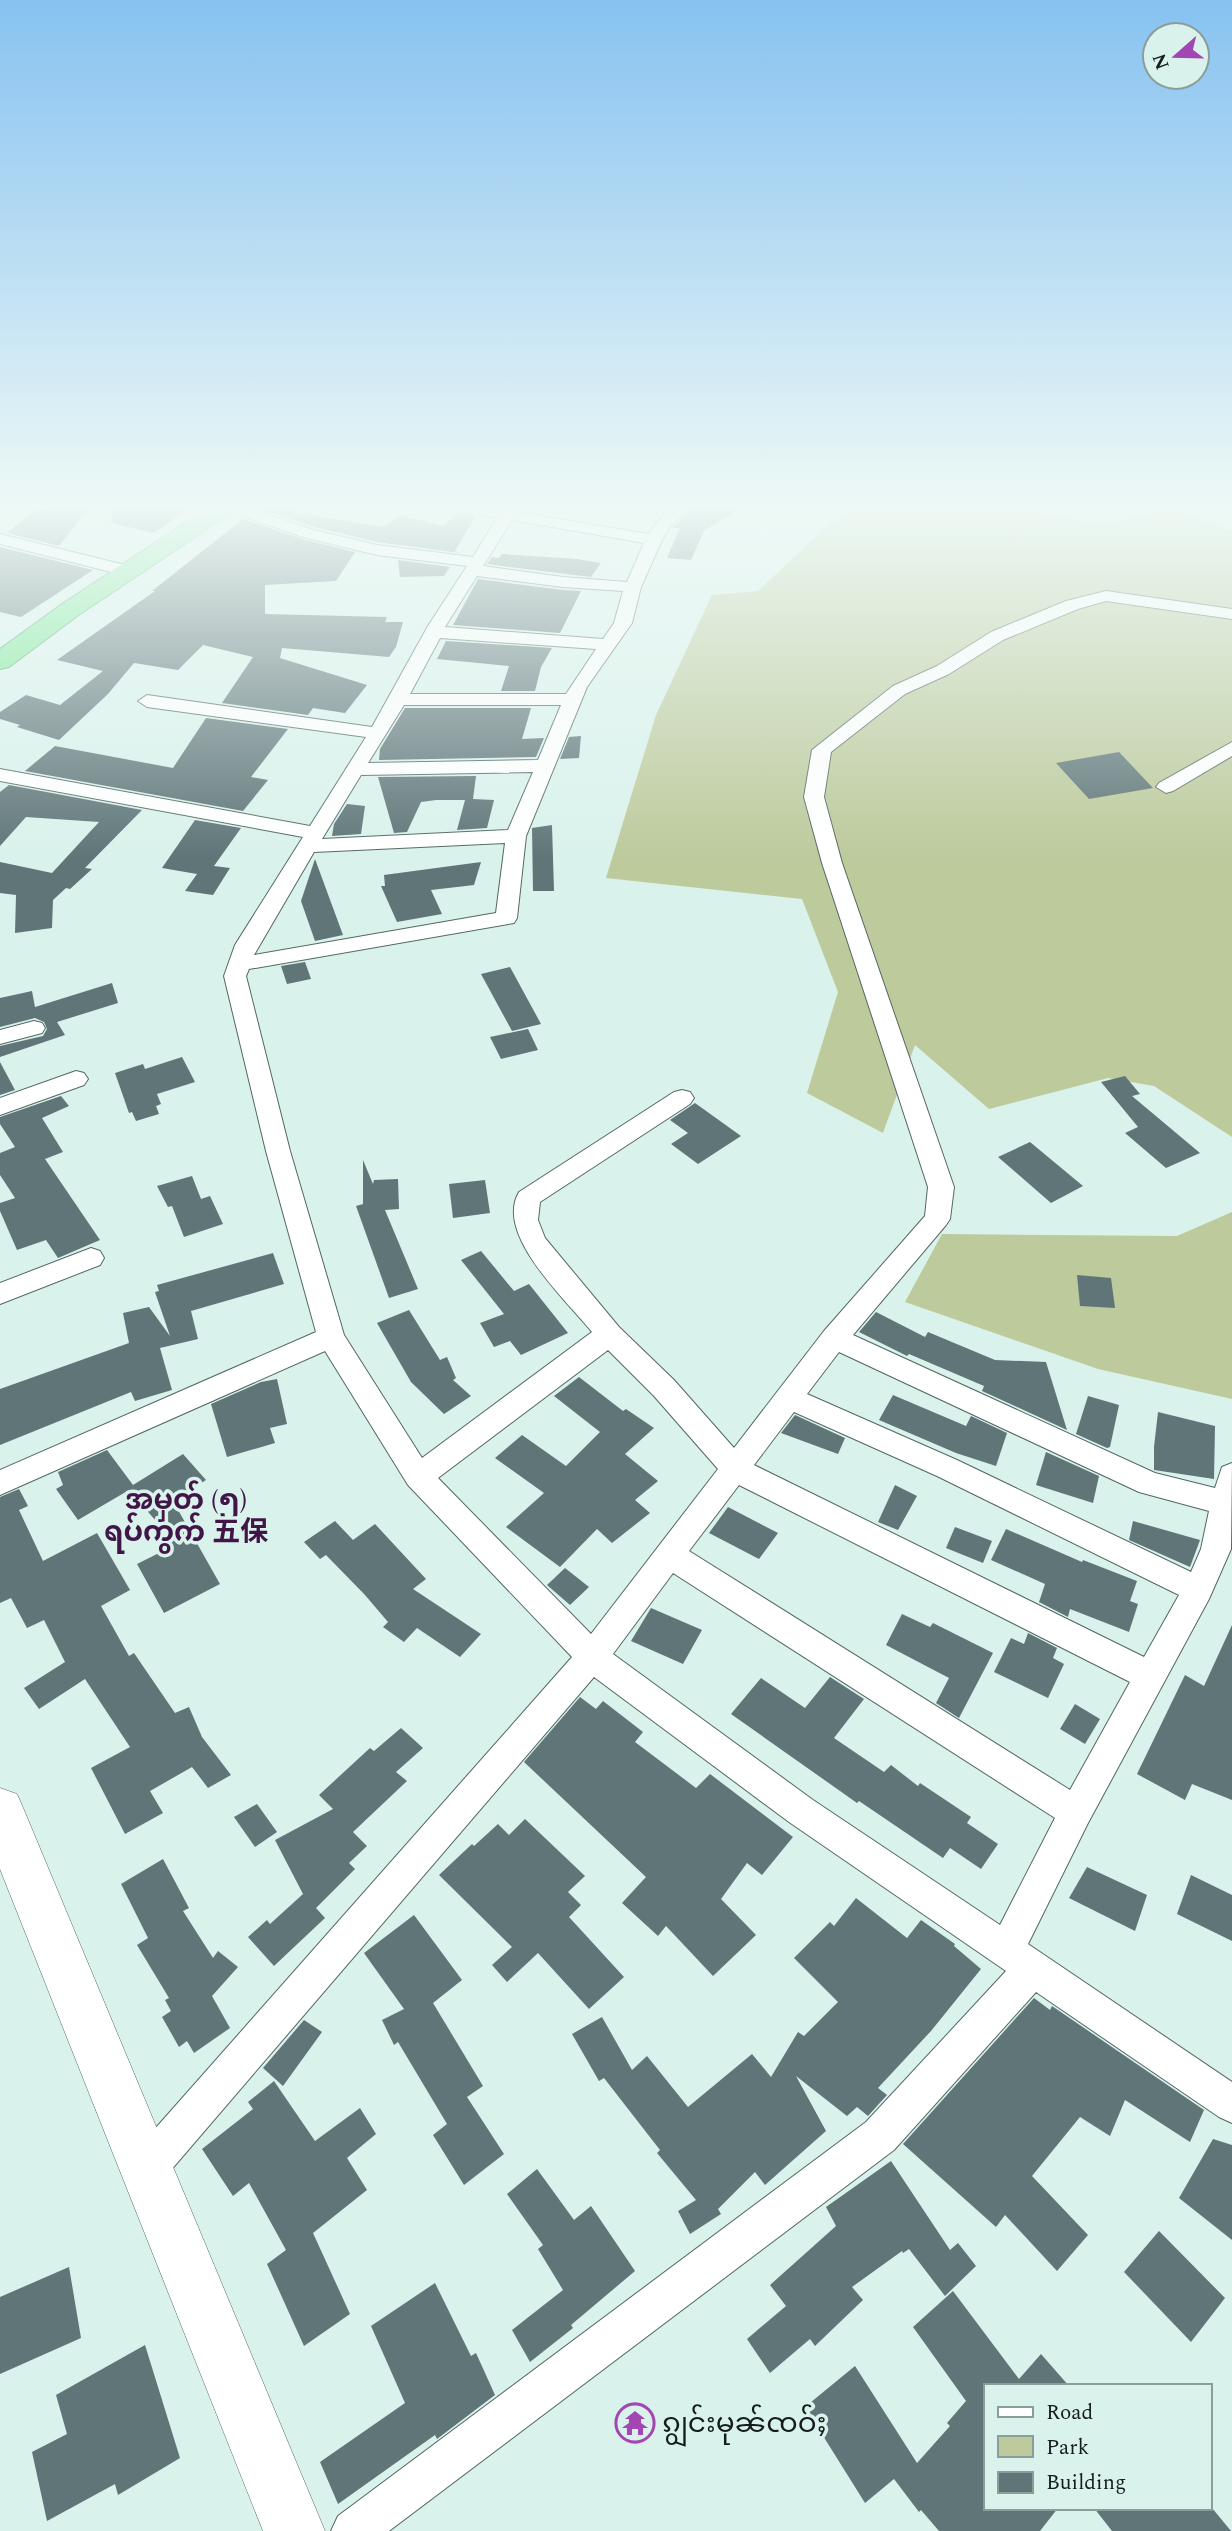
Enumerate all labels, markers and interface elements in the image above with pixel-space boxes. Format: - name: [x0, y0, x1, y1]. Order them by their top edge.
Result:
- north arrow: [1141, 21, 1211, 91]
- text: N: [1145, 49, 1178, 74]
- district label: အမှတ် (၅) ရပ်ကွက် 五保: [104, 1479, 269, 1554]
- legend: [984, 2384, 1211, 2510]
- text: Road: [1046, 2397, 1093, 2429]
- temple icon: ၵျွင်းမုၼ်ၸဝ်ႈ: [614, 2402, 656, 2444]
- place label: ၵျွင်းမုၼ်ၸဝ်ႈ: [662, 2402, 826, 2447]
- text: Park: [1046, 2432, 1090, 2464]
- text: Building: [1046, 2467, 1126, 2499]

